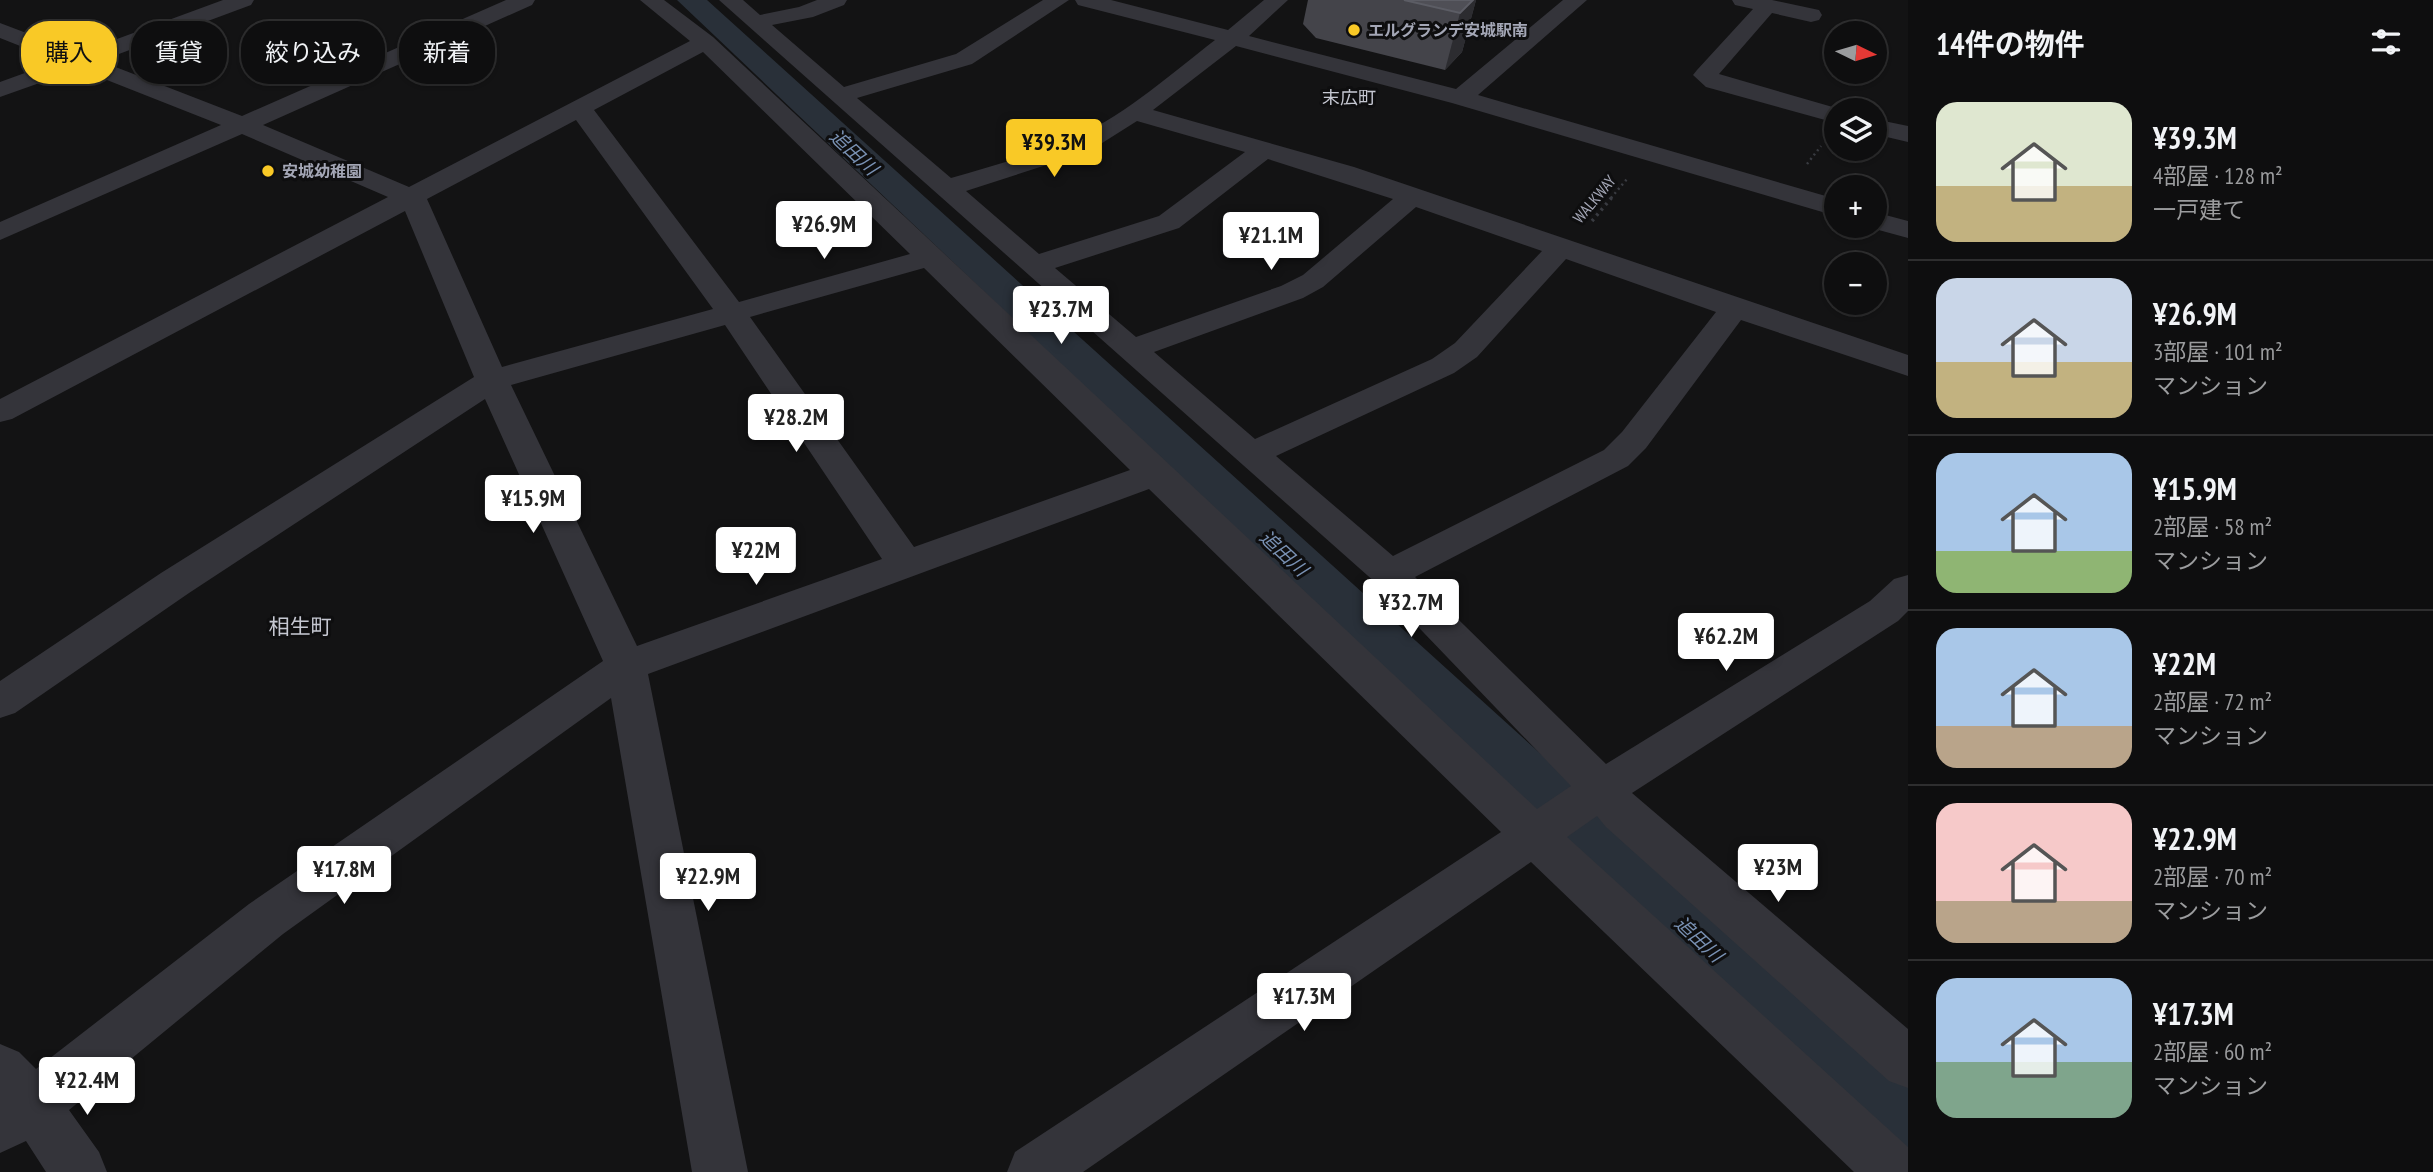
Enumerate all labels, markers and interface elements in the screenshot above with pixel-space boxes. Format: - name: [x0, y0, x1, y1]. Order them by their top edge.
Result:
- place label: エルグランデ安城駅南: [1368, 20, 1528, 40]
- chip: 購入: [21, 21, 117, 84]
- chip: 賃貸: [131, 21, 227, 84]
- chip: 絞り込み: [241, 21, 385, 84]
- chip: 新着: [399, 21, 495, 84]
- north arrow: [1824, 21, 1886, 84]
- map controls: [1824, 21, 1887, 315]
- marker: エルグランデ安城駅南: [1346, 22, 1362, 38]
- icon: filters: [2367, 23, 2405, 61]
- text: 14件の物件: [1936, 24, 2085, 63]
- district label: 末広町: [1322, 86, 1376, 109]
- button: layers: [1824, 98, 1887, 161]
- text: ¥39.3M: [2153, 118, 2237, 157]
- pin: ¥39.3M: [997, 120, 1111, 179]
- water label: 追田川: [825, 124, 884, 182]
- text: ¥39.3M: [1022, 127, 1086, 156]
- icon: home: [1992, 130, 2076, 214]
- place label: 安城幼稚園: [282, 161, 362, 181]
- text: 4部屋 · 128 m²: [2153, 161, 2283, 190]
- marker: 安城幼稚園: [260, 163, 276, 179]
- street label: WALKWAY: [1568, 170, 1620, 227]
- button: +: [1824, 175, 1887, 238]
- text: 一戸建て: [2153, 195, 2245, 224]
- pin: ¥26.9M: [767, 202, 881, 261]
- text: ¥26.9M: [792, 209, 856, 238]
- pin: ¥21.1M: [1214, 212, 1328, 272]
- text: ¥21.1M: [1239, 220, 1303, 249]
- button: −: [1824, 252, 1887, 315]
- pin: ¥23.7M: [1004, 286, 1118, 346]
- text: ¥23.7M: [1029, 294, 1093, 323]
- text: ¥26.9M: [2153, 294, 2237, 333]
- icon: home: [1992, 306, 2076, 390]
- text: 3部屋 · 101 m²: [2153, 337, 2283, 366]
- text: マンション: [2153, 371, 2268, 400]
- pin: ¥28.2M: [739, 394, 853, 454]
- text: ¥28.2M: [764, 402, 828, 431]
- text: ¥15.9M: [2153, 469, 2237, 508]
- pin: ¥15.9M: [476, 476, 590, 535]
- icon: home: [1992, 481, 2076, 565]
- text: ¥15.9M: [501, 483, 565, 512]
- text: 2部屋 · 58 m²: [2153, 512, 2272, 541]
- water label: 追田川: [1255, 525, 1314, 583]
- pin: ¥22M: [715, 528, 797, 587]
- text: ¥22M: [732, 535, 780, 564]
- text: マンション: [2153, 546, 2268, 575]
- pin: ¥32.7M: [1354, 580, 1468, 639]
- text: ¥32.7M: [1379, 587, 1443, 616]
- district label: 相生町: [269, 613, 332, 640]
- pin: ¥62.2M: [1669, 614, 1783, 673]
- text: ¥62.2M: [1694, 621, 1758, 650]
- text: ¥22M: [2153, 644, 2216, 683]
- icon: home: [1992, 656, 2076, 740]
- text: 2部屋 · 72 m²: [2153, 687, 2272, 716]
- text: マンション: [2153, 721, 2268, 750]
- text: ¥22.9M: [2153, 819, 2237, 858]
- icon: home: [1992, 831, 2076, 915]
- pin: ¥23M: [1737, 844, 1819, 904]
- pin: ¥17.8M: [287, 846, 401, 906]
- text: ¥23M: [1754, 852, 1802, 881]
- pin: ¥22.9M: [651, 853, 765, 913]
- text: ¥17.8M: [313, 854, 375, 883]
- text: ¥22.9M: [676, 861, 740, 890]
- text: 2部屋 · 70 m²: [2153, 862, 2272, 891]
- text: マンション: [2153, 896, 2268, 925]
- water label: 追田川: [1670, 911, 1729, 969]
- pin: ¥17.3M: [1247, 974, 1361, 1033]
- text: ¥17.3M: [1273, 981, 1335, 1010]
- text: ¥17.3M: [2153, 994, 2234, 1033]
- icon: home: [1992, 1006, 2076, 1090]
- text: 2部屋 · 60 m²: [2153, 1037, 2272, 1066]
- pin: ¥22.4M: [30, 1058, 144, 1117]
- text: ¥22.4M: [55, 1065, 119, 1094]
- text: マンション: [2153, 1071, 2268, 1100]

